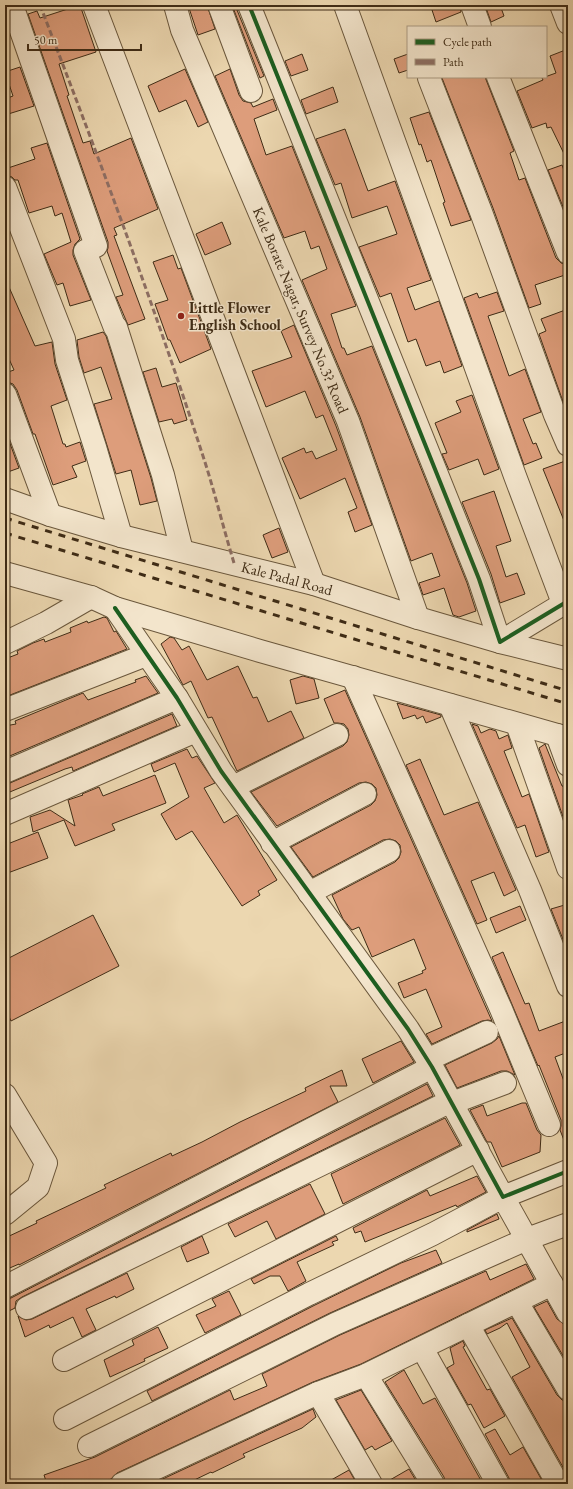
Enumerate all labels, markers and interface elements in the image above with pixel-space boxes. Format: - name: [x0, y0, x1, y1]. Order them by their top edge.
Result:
- scale bar: [28, 26, 141, 52]
- legend: [407, 26, 547, 78]
- text: 50 m: [34, 32, 58, 48]
- text: Cycle path: [443, 34, 492, 50]
- text: Path: [443, 54, 464, 70]
- street label: Kale Borate Nagar, Survey No.3? Road: [249, 204, 353, 416]
- place label: Little Flower English School: [189, 298, 282, 334]
- marker: Little Flower English School: [176, 311, 186, 321]
- street label: Kale Padal Road: [239, 557, 335, 599]

